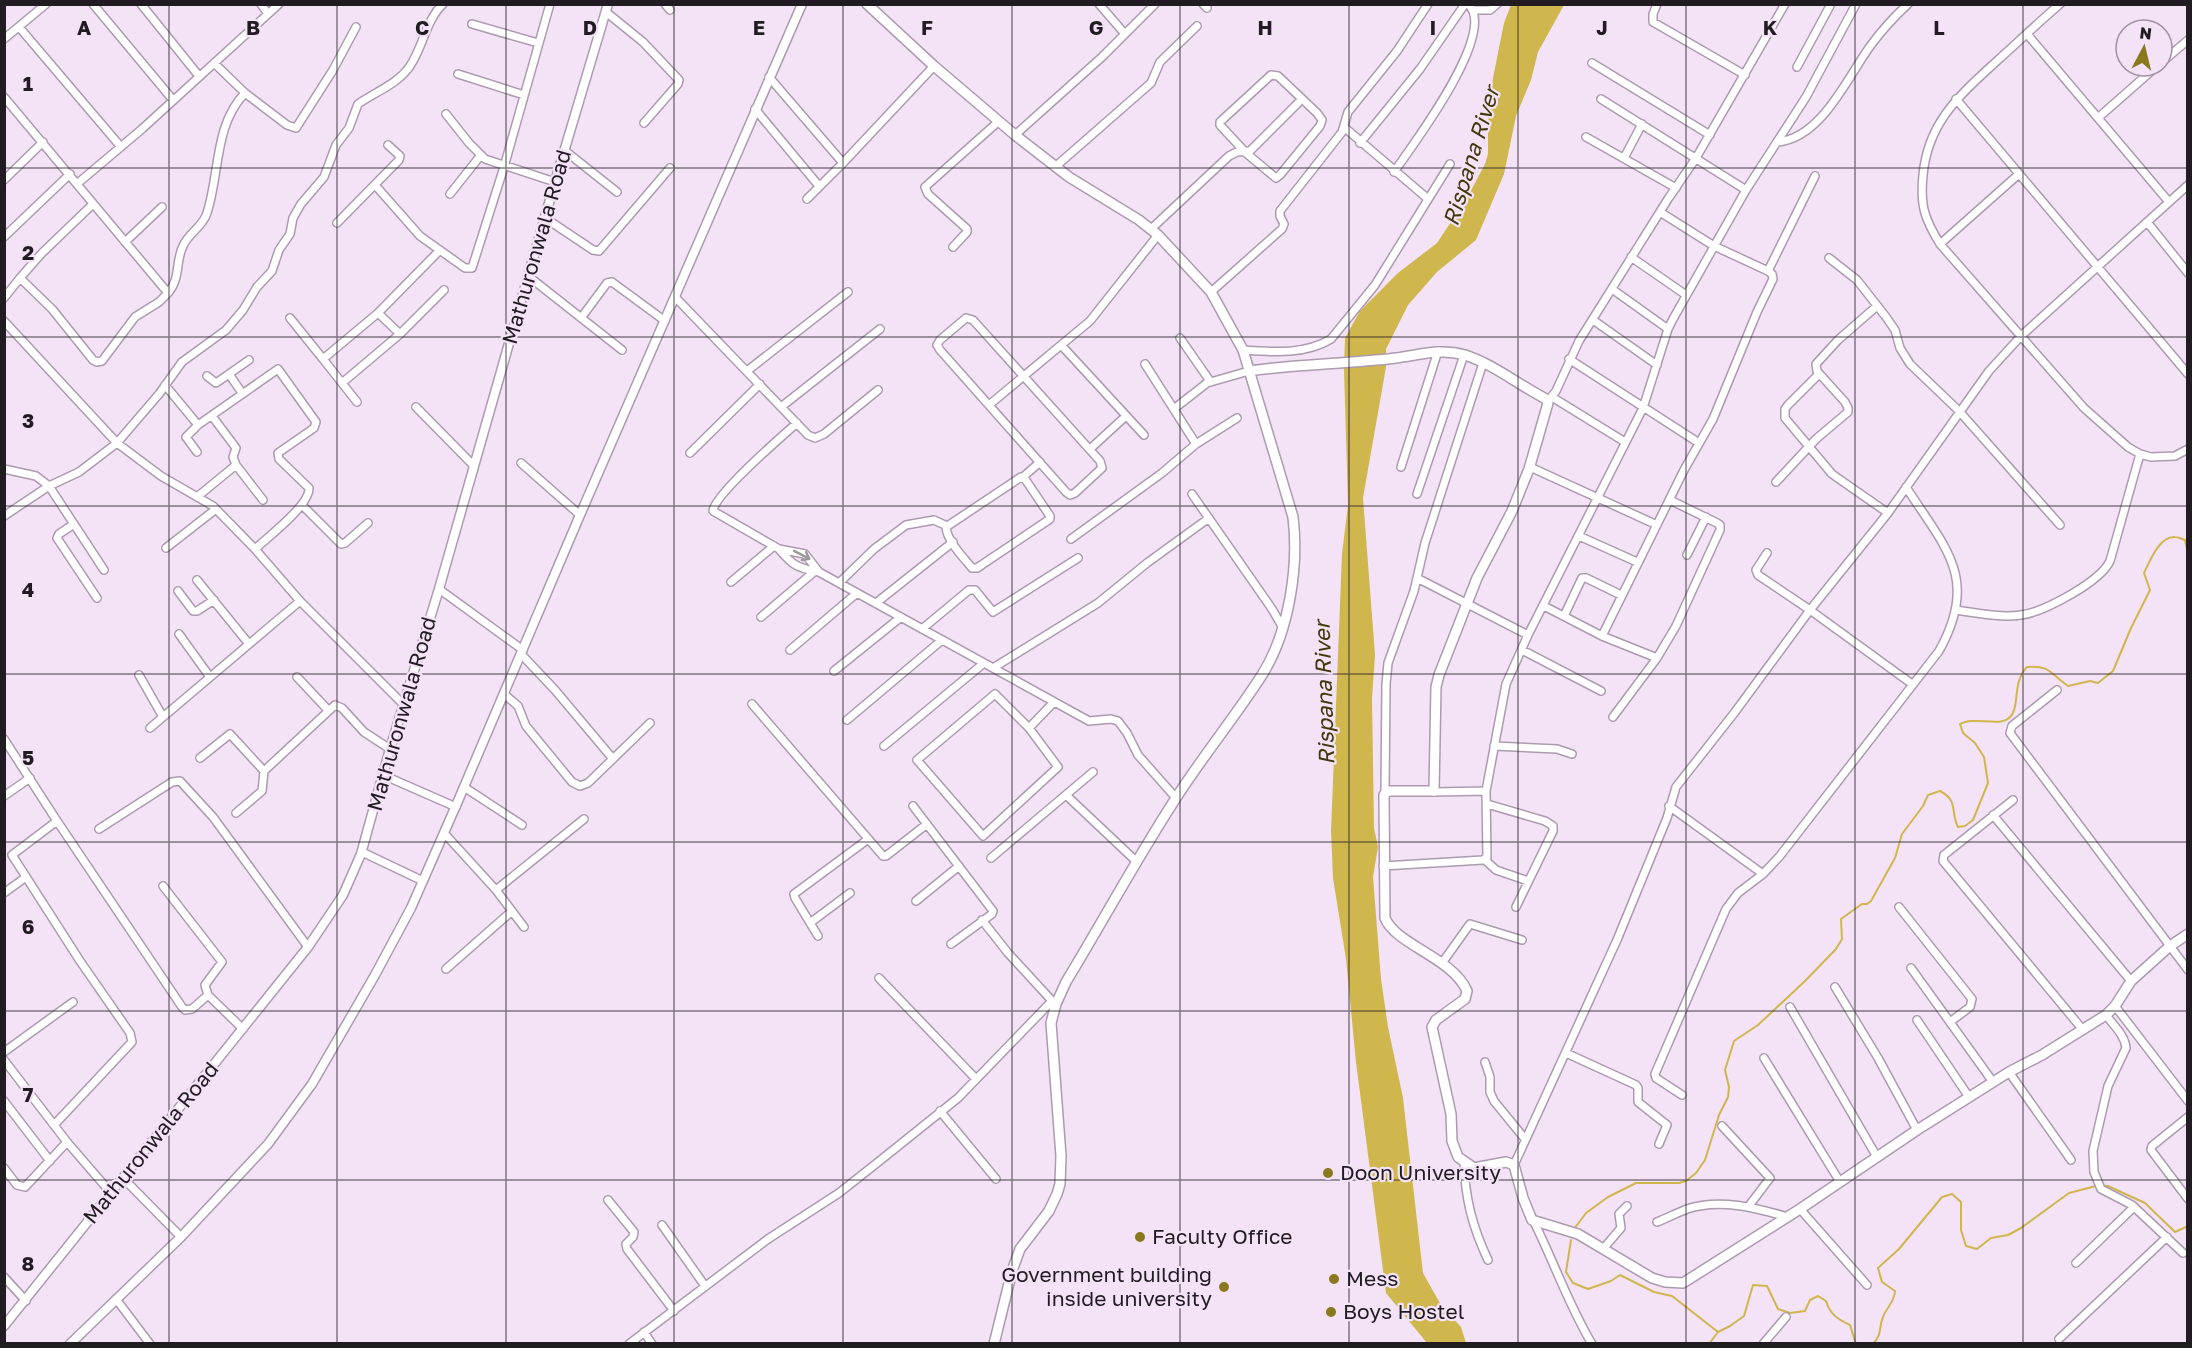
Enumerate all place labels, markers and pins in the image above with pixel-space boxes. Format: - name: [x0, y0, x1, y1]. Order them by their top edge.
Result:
- place label: Doon University: [1340, 1159, 1501, 1185]
- marker: Doon University: [1321, 1166, 1335, 1180]
- place label: Faculty Office: [1152, 1223, 1293, 1249]
- marker: Faculty Office: [1133, 1230, 1147, 1244]
- place label: Government building inside university: [1001, 1261, 1212, 1311]
- place label: Mess: [1346, 1265, 1399, 1291]
- marker: Mess: [1327, 1272, 1341, 1286]
- marker: Government building inside university: [1217, 1280, 1231, 1294]
- place label: Boys Hostel: [1343, 1298, 1464, 1324]
- marker: Boys Hostel: [1324, 1305, 1338, 1319]

